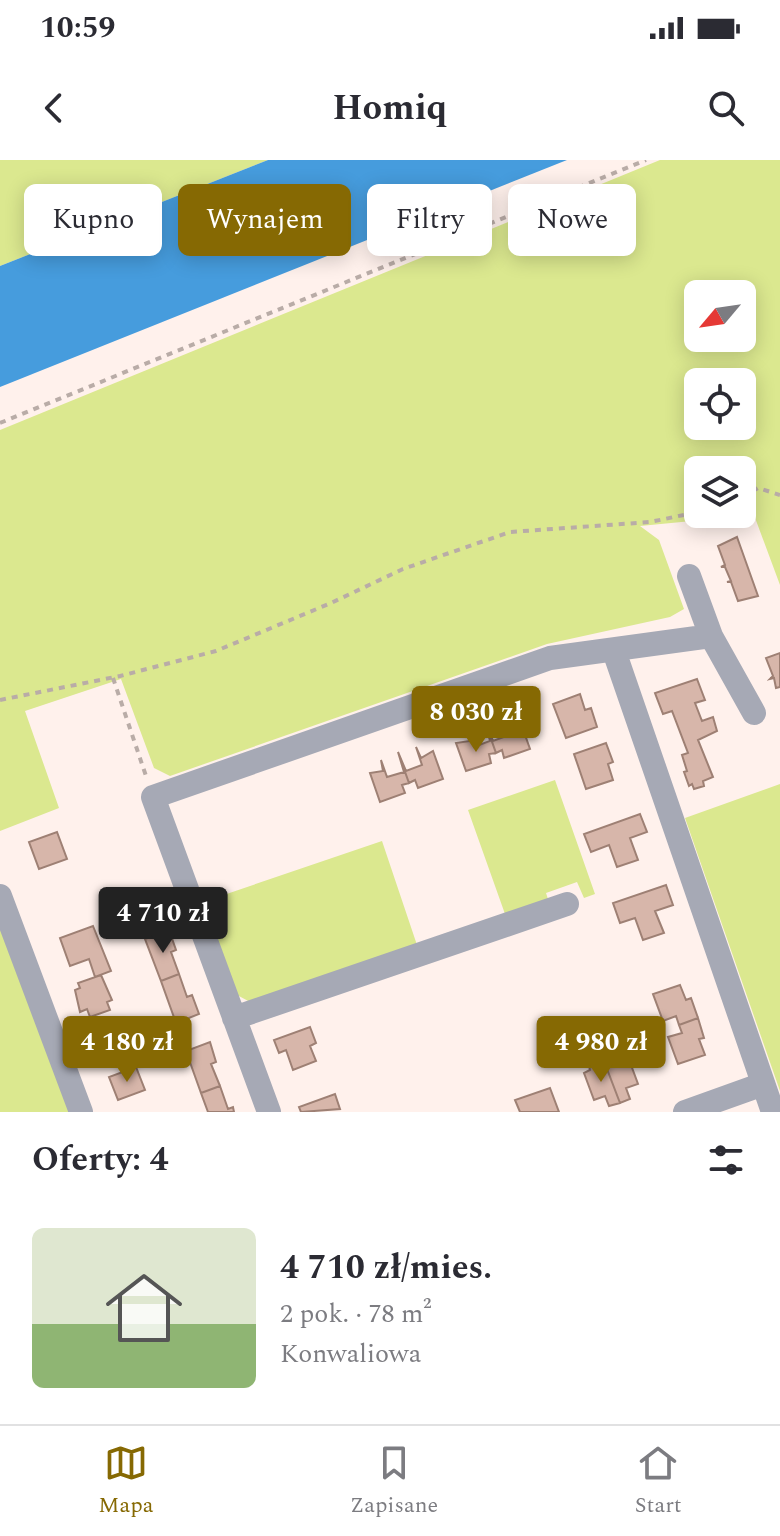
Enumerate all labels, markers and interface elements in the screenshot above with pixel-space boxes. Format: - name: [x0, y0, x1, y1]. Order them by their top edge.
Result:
- text: 10:59: [40, 5, 115, 51]
- text: Homiq: [332, 81, 448, 136]
- icon: back: [32, 86, 76, 130]
- icon: search: [704, 86, 748, 130]
- chip: Kupno: [24, 184, 162, 256]
- chip: Wynajem: [178, 184, 351, 256]
- chip: Filtry: [367, 184, 492, 256]
- chip: Nowe: [508, 184, 636, 256]
- north arrow: [684, 280, 756, 352]
- map controls: [684, 280, 756, 528]
- button: locate: [684, 368, 756, 440]
- button: layers: [684, 456, 756, 528]
- pin: 8 030 zł: [393, 686, 559, 754]
- text: 8 030 zł: [430, 692, 522, 732]
- pin: 4 710 zł: [80, 887, 246, 955]
- text: 4 710 zł: [117, 893, 209, 933]
- pin: 4 180 zł: [44, 1016, 210, 1084]
- pin: 4 980 zł: [518, 1016, 684, 1084]
- text: 4 180 zł: [81, 1022, 173, 1062]
- text: 4 980 zł: [555, 1022, 647, 1062]
- text: Oferty: 4: [32, 1134, 169, 1186]
- icon: filters: [704, 1138, 748, 1182]
- text: 4 710 zł/mies.: [280, 1242, 492, 1294]
- icon: home: [96, 1260, 192, 1356]
- text: 2 pok. · 78 m²: [280, 1294, 431, 1334]
- text: Konwaliowa: [280, 1334, 421, 1374]
- tab: Mapa: [98, 1441, 153, 1522]
- tab: Zapisane: [350, 1441, 438, 1522]
- tab: Start: [635, 1441, 682, 1522]

